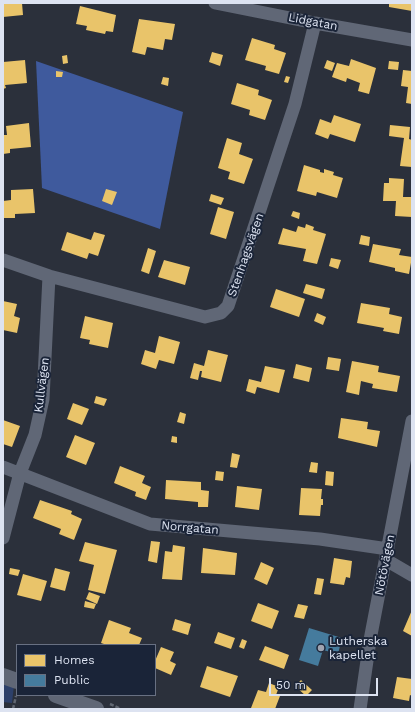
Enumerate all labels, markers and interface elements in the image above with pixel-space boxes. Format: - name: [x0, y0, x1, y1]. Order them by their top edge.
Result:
- street label: Lidgatan: [287, 10, 339, 34]
- street label: Stenhagsvägen: [225, 211, 267, 299]
- street label: Kullvägen: [31, 356, 53, 414]
- street label: Norrgatan: [161, 518, 219, 538]
- street label: Nötövägen: [372, 533, 398, 597]
- place label: Lutherska kapellet: [329, 634, 387, 662]
- marker: Lutherska kapellet: [316, 643, 326, 653]
- legend: [16, 644, 156, 696]
- text: Homes: [54, 653, 95, 667]
- scale bar: [271, 670, 380, 696]
- text: Public: [54, 673, 90, 687]
- text: 50 m: [276, 678, 306, 692]

